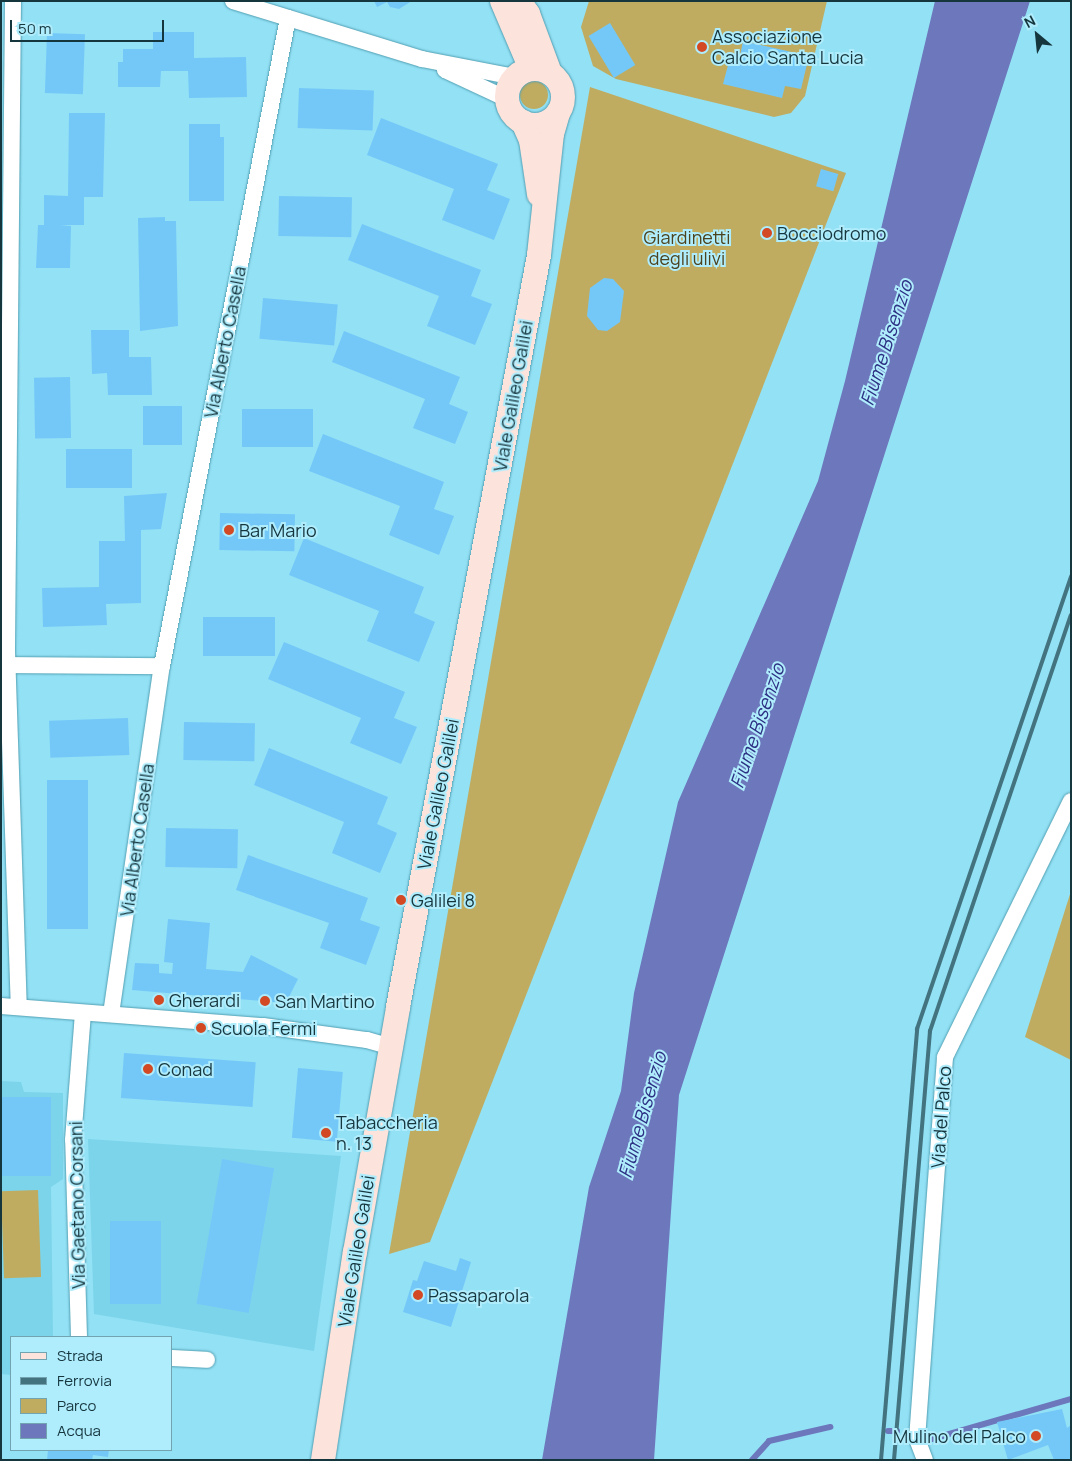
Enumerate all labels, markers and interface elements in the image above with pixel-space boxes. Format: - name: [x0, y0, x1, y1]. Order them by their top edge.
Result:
- scale bar: [12, 10, 166, 42]
- north arrow: [1012, 10, 1062, 60]
- text: N: [1021, 11, 1039, 32]
- text: 50 m: [18, 18, 52, 39]
- place label: Associazione Calcio Santa Lucia: [712, 26, 864, 68]
- marker: Associazione Calcio Santa Lucia: [696, 41, 708, 53]
- place label: Bocciodromo: [777, 222, 886, 244]
- park label: Giardinetti degli ulivi: [644, 227, 730, 270]
- marker: Bocciodromo: [761, 227, 773, 239]
- street label: Via Alberto Casella: [200, 264, 250, 420]
- water label: Fiume Bisenzio: [856, 278, 918, 408]
- street label: Viale Galileo Galilei: [489, 319, 537, 473]
- place label: Bar Mario: [239, 519, 317, 541]
- marker: Bar Mario: [223, 524, 235, 536]
- water label: Fiume Bisenzio: [726, 661, 790, 791]
- street label: Viale Galileo Galilei: [413, 717, 463, 871]
- street label: Via Alberto Casella: [116, 762, 158, 918]
- place label: Galilei 8: [411, 889, 475, 911]
- marker: Galilei 8: [395, 894, 407, 906]
- place label: Gherardi: [169, 989, 240, 1011]
- place label: San Martino: [275, 990, 375, 1012]
- marker: Gherardi: [153, 994, 165, 1006]
- marker: San Martino: [259, 995, 271, 1007]
- place label: Scuola Fermi: [211, 1017, 316, 1039]
- marker: Scuola Fermi: [195, 1022, 207, 1034]
- water label: Fiume Bisenzio: [614, 1049, 672, 1181]
- place label: Conad: [158, 1058, 213, 1080]
- marker: Conad: [142, 1063, 154, 1075]
- street label: Via del Palco: [927, 1065, 955, 1169]
- place label: Tabaccheria n. 13: [336, 1112, 438, 1154]
- street label: Via Gaetano Corsani: [65, 1121, 89, 1289]
- marker: Tabaccheria n. 13: [320, 1127, 332, 1139]
- street label: Viale Galileo Galilei: [333, 1174, 379, 1328]
- place label: Passaparola: [428, 1284, 529, 1306]
- marker: Passaparola: [412, 1289, 424, 1301]
- legend: [10, 1336, 172, 1451]
- text: Strada: [57, 1345, 103, 1366]
- text: Ferrovia: [57, 1370, 112, 1391]
- text: Parco: [57, 1395, 96, 1416]
- text: Acqua: [57, 1420, 101, 1441]
- place label: Mulino del Palco: [893, 1425, 1026, 1447]
- marker: Mulino del Palco: [1030, 1430, 1042, 1442]

